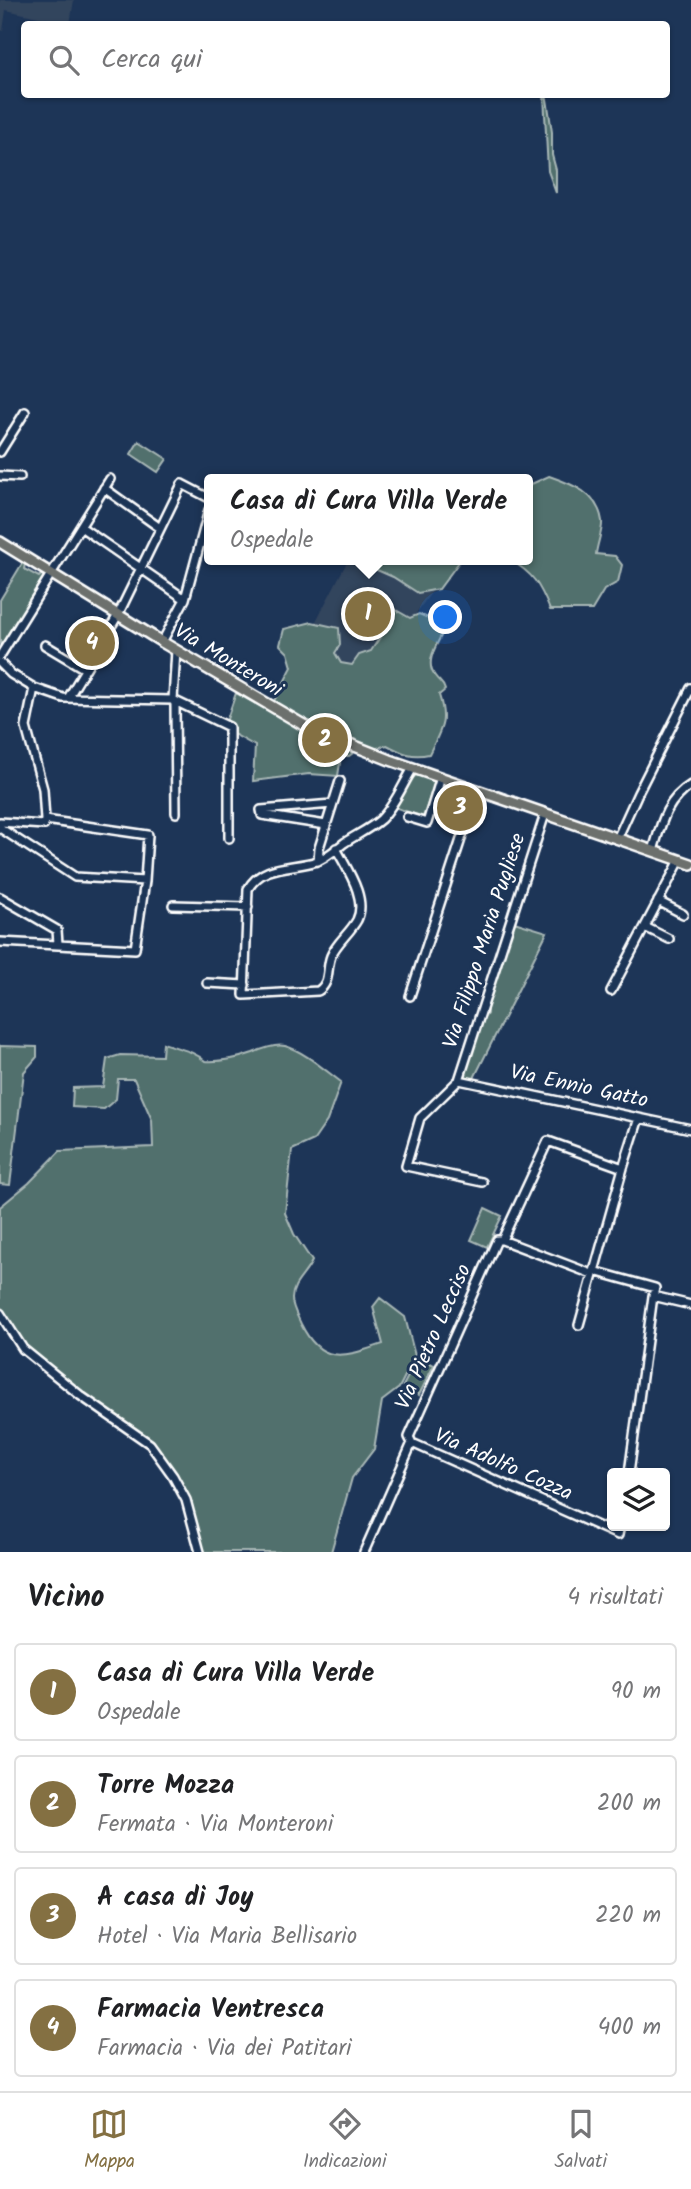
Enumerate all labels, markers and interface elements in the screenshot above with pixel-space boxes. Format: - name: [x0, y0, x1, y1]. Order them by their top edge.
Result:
- search box: [21, 21, 670, 98]
- text: Cerca qui: [101, 39, 202, 81]
- icon: search: [45, 41, 83, 79]
- popup: [204, 474, 533, 565]
- text: Casa di Cura Villa Verde: [230, 481, 507, 523]
- text: Ospedale: [230, 523, 313, 559]
- pin: 1: [345, 588, 391, 640]
- your location: [428, 600, 462, 634]
- street label: Via Monteroni: [167, 615, 290, 707]
- pin: 4: [69, 617, 115, 669]
- pin: 2: [302, 714, 348, 766]
- pin: 3: [437, 782, 483, 834]
- street label: Via Filippo Maria Pugliese: [435, 829, 536, 1053]
- street label: Via Ennio Gatto: [507, 1056, 651, 1118]
- street label: Via Pietro Lecciso: [387, 1259, 481, 1415]
- street label: Via Adolfo Cozza: [428, 1420, 578, 1510]
- map controls: [607, 1468, 670, 1531]
- button: layers: [607, 1468, 670, 1531]
- text: Vicino: [28, 1574, 105, 1622]
- text: 4 risultati: [567, 1580, 663, 1616]
- text: Casa di Cura Villa Verde: [97, 1653, 374, 1695]
- text: 1: [50, 1674, 56, 1710]
- text: 90 m: [611, 1674, 661, 1710]
- text: Ospedale: [97, 1695, 181, 1731]
- text: Torre Mozza: [97, 1765, 234, 1807]
- text: 2: [46, 1786, 60, 1822]
- text: 200 m: [597, 1786, 661, 1822]
- text: Fermata · Via Monteroni: [97, 1807, 333, 1843]
- text: A casa di Joy: [97, 1877, 254, 1919]
- text: 3: [47, 1898, 59, 1934]
- text: 220 m: [595, 1898, 661, 1934]
- text: Hotel · Via Maria Bellisario: [97, 1919, 357, 1955]
- text: Farmacia Ventresca: [97, 1989, 324, 2031]
- text: 4: [47, 2010, 59, 2046]
- text: 400 m: [598, 2010, 661, 2046]
- text: Farmacia · Via dei Patitari: [97, 2031, 352, 2067]
- tab: Mappa: [84, 2105, 135, 2177]
- tab: Indicazioni: [303, 2105, 387, 2177]
- tab: Salvati: [555, 2105, 607, 2177]

